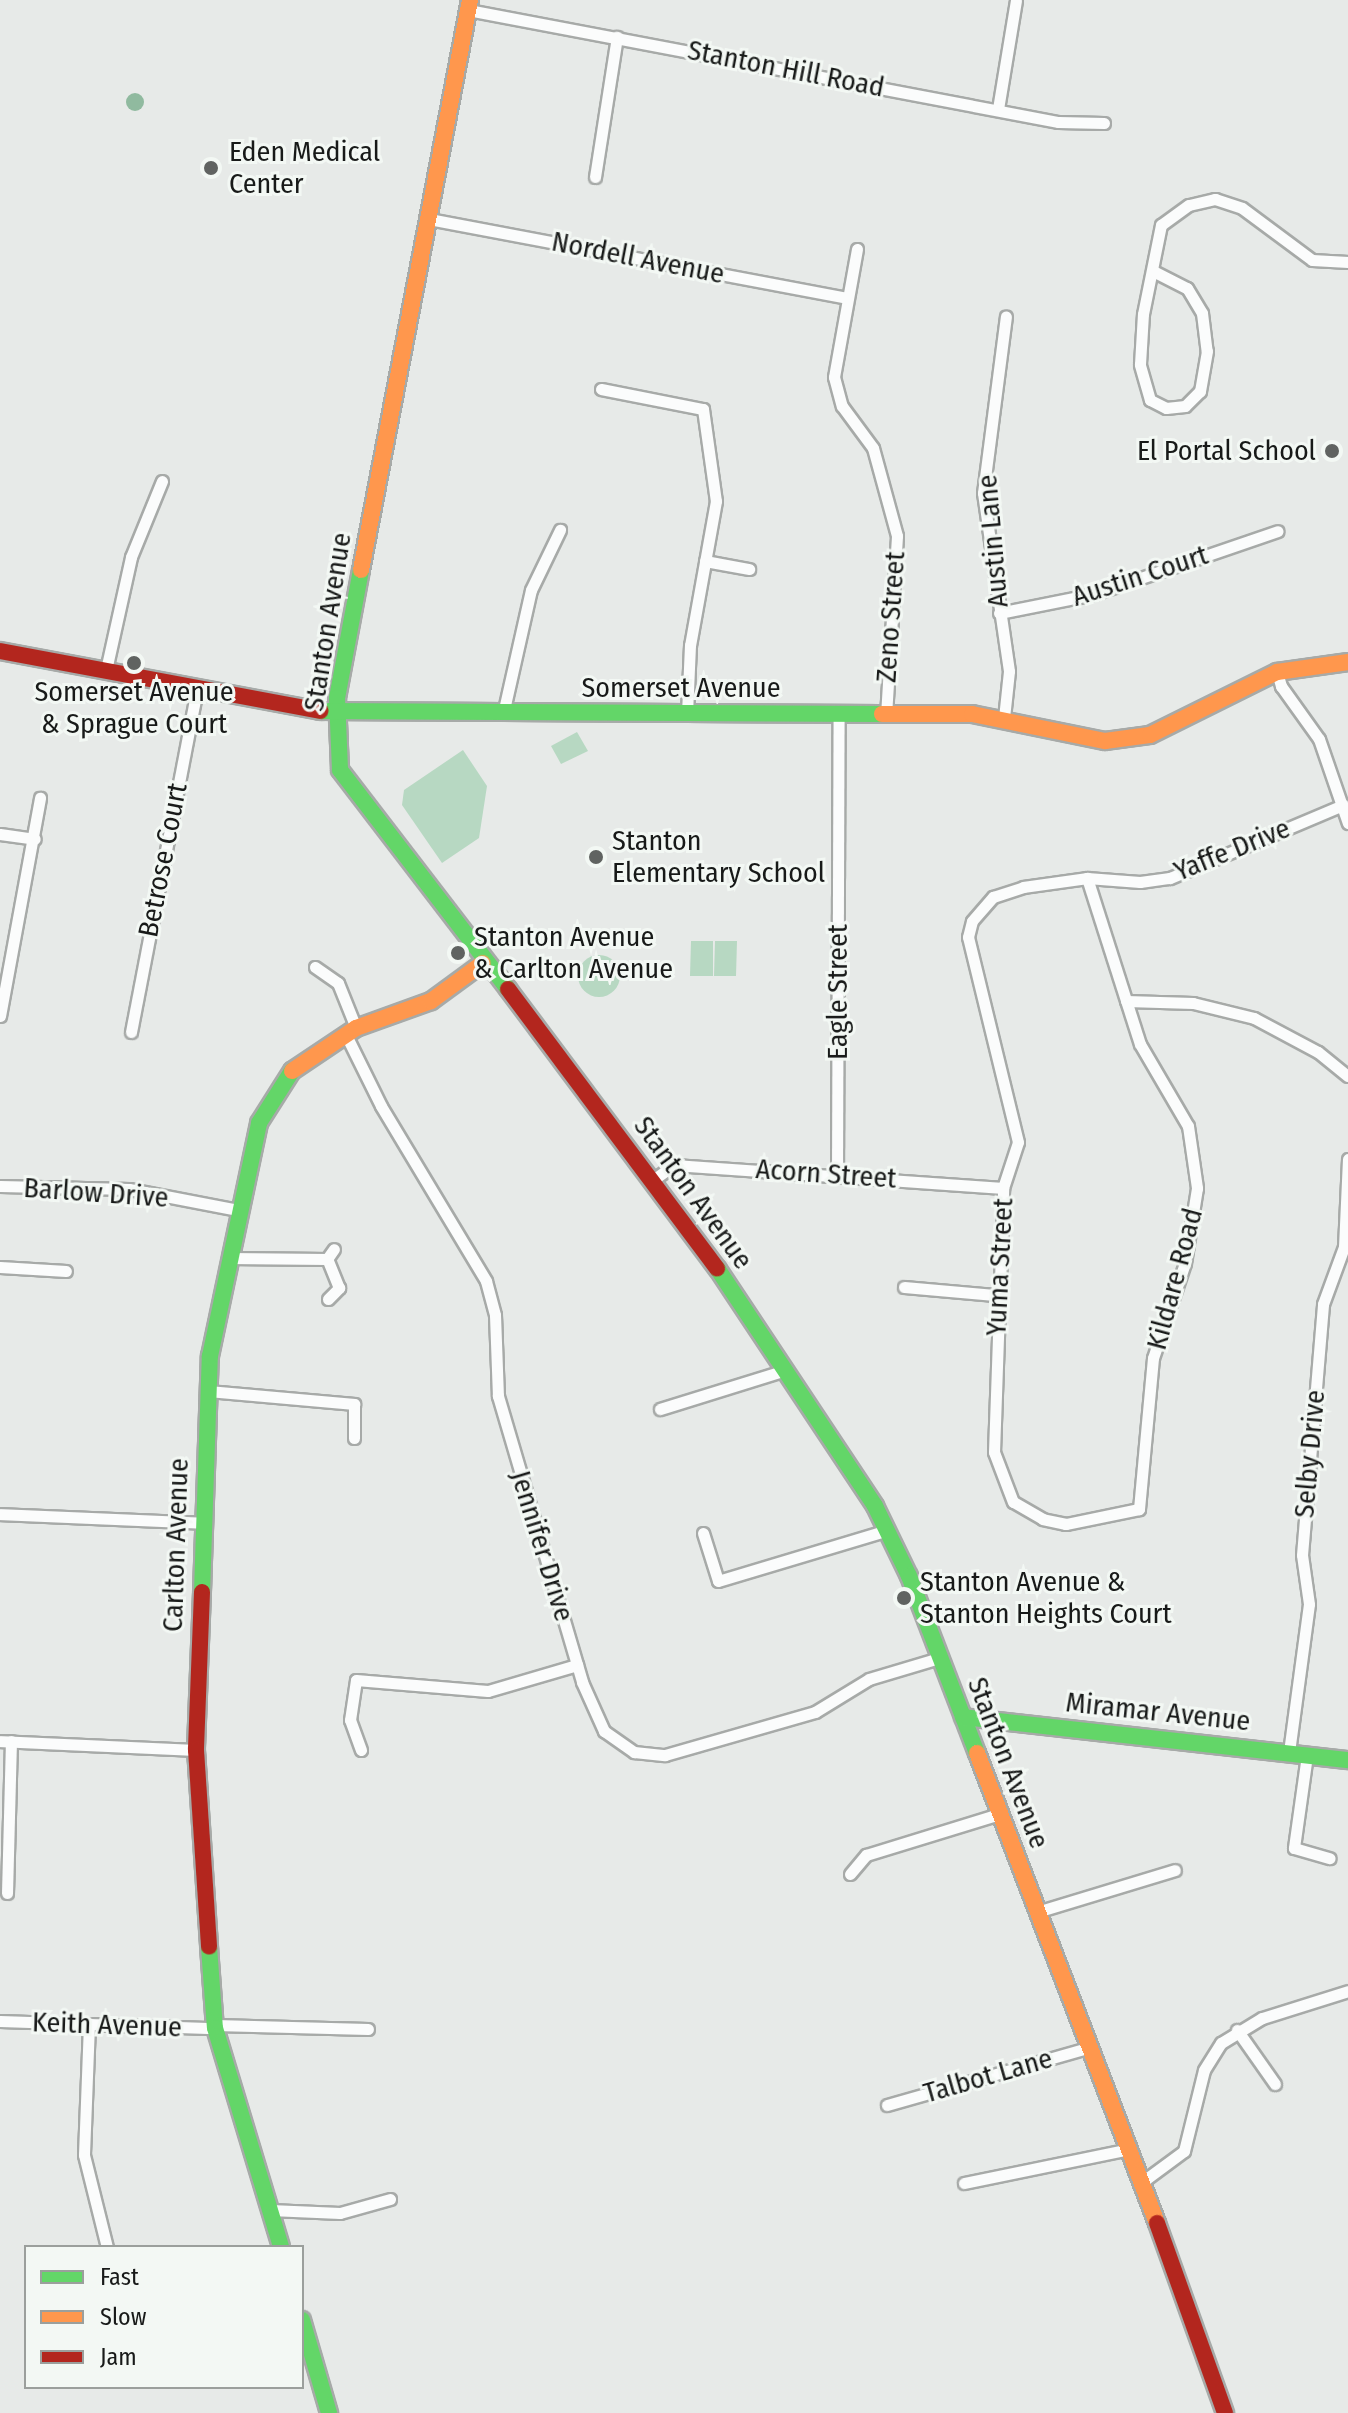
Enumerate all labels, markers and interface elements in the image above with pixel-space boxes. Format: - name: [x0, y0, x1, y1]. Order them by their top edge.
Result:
- street label: Stanton Hill Road: [685, 33, 887, 105]
- place label: Eden Medical Center: [229, 135, 380, 201]
- marker: Eden Medical Center: [200, 157, 222, 179]
- street label: Nordell Avenue: [549, 225, 727, 291]
- place label: El Portal School: [1137, 434, 1316, 468]
- marker: El Portal School: [1323, 442, 1341, 460]
- street label: Austin Lane: [970, 473, 1016, 609]
- street label: Stanton Avenue: [297, 530, 359, 714]
- street label: Austin Court: [1068, 538, 1212, 614]
- street label: Zeno Street: [870, 550, 912, 684]
- marker: Somerset Avenue & Sprague Court: [125, 654, 143, 672]
- street label: Somerset Avenue: [581, 671, 781, 705]
- place label: Somerset Avenue & Sprague Court: [34, 675, 234, 741]
- street label: Betrose Court: [132, 780, 194, 940]
- street label: Yaffe Drive: [1169, 812, 1295, 888]
- place label: Stanton Elementary School: [612, 824, 825, 890]
- marker: Stanton Elementary School: [587, 848, 605, 866]
- place label: Stanton Avenue & Carlton Avenue: [474, 920, 673, 986]
- street label: Eagle Street: [821, 924, 855, 1060]
- marker: Stanton Avenue & Carlton Avenue: [449, 944, 467, 962]
- street label: Stanton Avenue: [626, 1110, 760, 1276]
- street label: Acorn Street: [755, 1152, 897, 1196]
- street label: Barlow Drive: [23, 1171, 169, 1215]
- street label: Yuma Street: [980, 1197, 1020, 1337]
- street label: Kildare Road: [1140, 1204, 1210, 1354]
- street label: Selby Drive: [1288, 1389, 1332, 1519]
- street label: Carlton Avenue: [156, 1458, 196, 1632]
- street label: Jennifer Drive: [503, 1467, 581, 1625]
- place label: Stanton Avenue & Stanton Heights Court: [920, 1565, 1172, 1631]
- marker: Stanton Avenue & Stanton Heights Court: [895, 1589, 913, 1607]
- street label: Stanton Avenue: [960, 1673, 1056, 1853]
- street label: Miramar Avenue: [1064, 1686, 1252, 1738]
- street label: Keith Avenue: [31, 2006, 183, 2044]
- street label: Talbot Lane: [920, 2042, 1056, 2110]
- legend: [24, 2245, 304, 2389]
- text: Fast: [100, 2263, 139, 2291]
- text: Slow: [100, 2303, 146, 2331]
- text: Jam: [100, 2343, 137, 2371]

